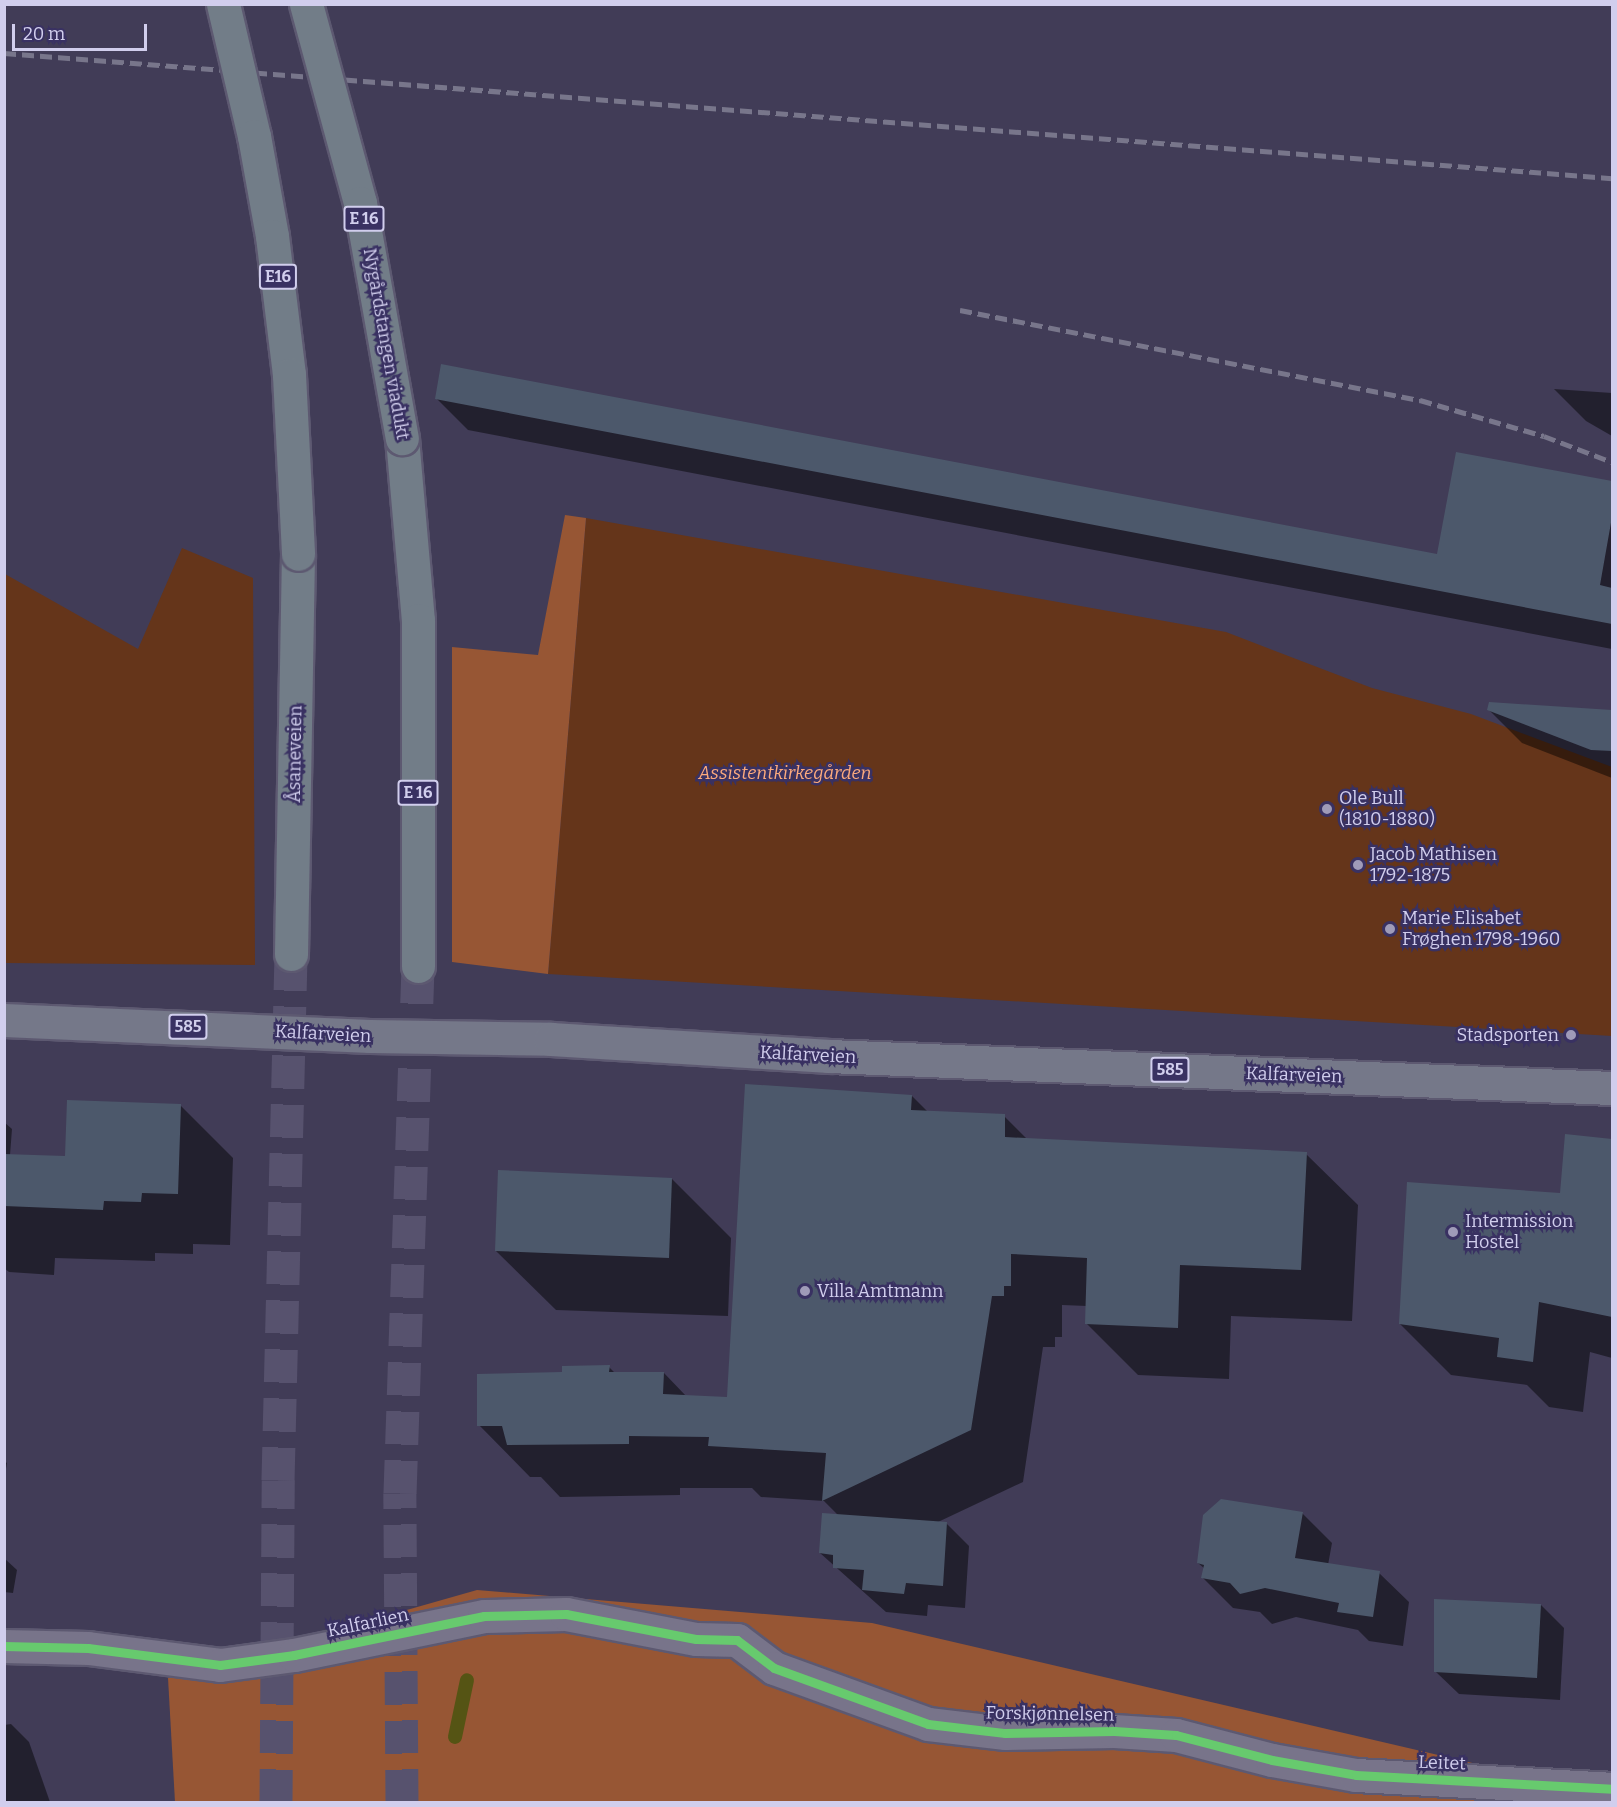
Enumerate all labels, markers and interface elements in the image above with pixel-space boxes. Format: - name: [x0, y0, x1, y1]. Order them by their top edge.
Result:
- scale bar: [15, 12, 150, 50]
- text: 20 m: [23, 23, 65, 45]
- road number: E 16: [343, 206, 385, 232]
- street label: Nygårdstangen viadukt: [358, 246, 414, 442]
- road number: E16: [258, 264, 298, 290]
- street label: Åsaneveien: [283, 705, 307, 803]
- park label: Assistentkirkegården: [699, 762, 871, 784]
- road number: E 16: [397, 780, 439, 806]
- place label: Ole Bull (1810-1880): [1339, 788, 1435, 830]
- marker: Ole Bull (1810-1880): [1320, 802, 1334, 816]
- place label: Jacob Mathisen 1792-1875: [1370, 844, 1497, 886]
- marker: Jacob Mathisen 1792-1875: [1351, 858, 1365, 872]
- place label: Marie Elisabet Frøghen 1798-1960: [1402, 908, 1560, 950]
- marker: Marie Elisabet Frøghen 1798-1960: [1383, 922, 1397, 936]
- road number: 585: [167, 1014, 209, 1040]
- street label: Kalfarveien: [274, 1021, 372, 1047]
- place label: Stadsporten: [1456, 1024, 1559, 1046]
- marker: Stadsporten: [1564, 1028, 1578, 1042]
- street label: Kalfarveien: [759, 1042, 857, 1068]
- road number: 585: [1149, 1057, 1191, 1083]
- street label: Kalfarveien: [1245, 1063, 1343, 1087]
- place label: Intermission Hostel: [1465, 1211, 1573, 1254]
- marker: Intermission Hostel: [1446, 1225, 1460, 1239]
- place label: Villa Amtmann: [817, 1280, 943, 1302]
- marker: Villa Amtmann: [798, 1284, 812, 1298]
- street label: Kalfarlien: [325, 1604, 411, 1642]
- street label: Forskjønnelsen: [985, 1702, 1115, 1726]
- street label: Leitet: [1418, 1751, 1466, 1775]

